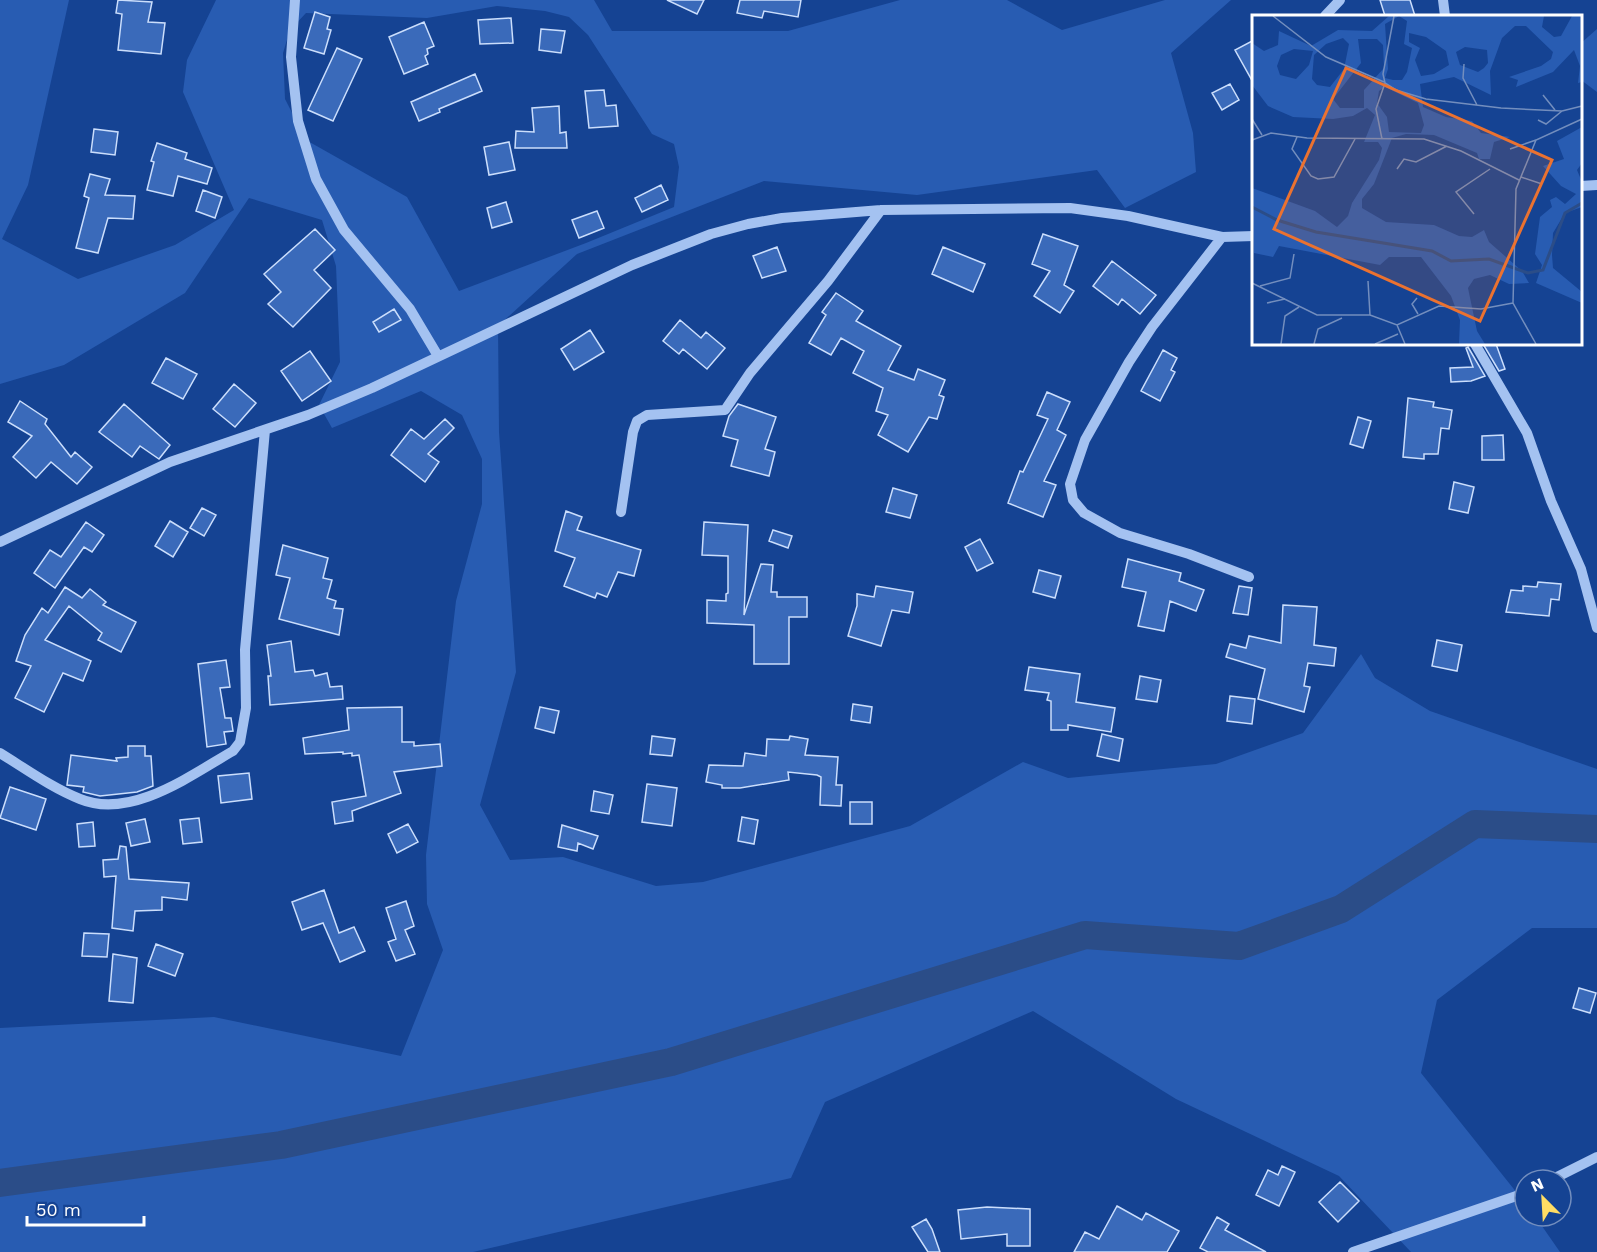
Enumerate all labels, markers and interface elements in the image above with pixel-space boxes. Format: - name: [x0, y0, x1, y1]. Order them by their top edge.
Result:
- inset map: [1252, 15, 1582, 345]
- north arrow: [1513, 1168, 1573, 1228]
- text: N: [1528, 1174, 1546, 1196]
- scale bar: [27, 1189, 144, 1227]
- text: 50 m: [36, 1199, 81, 1220]

